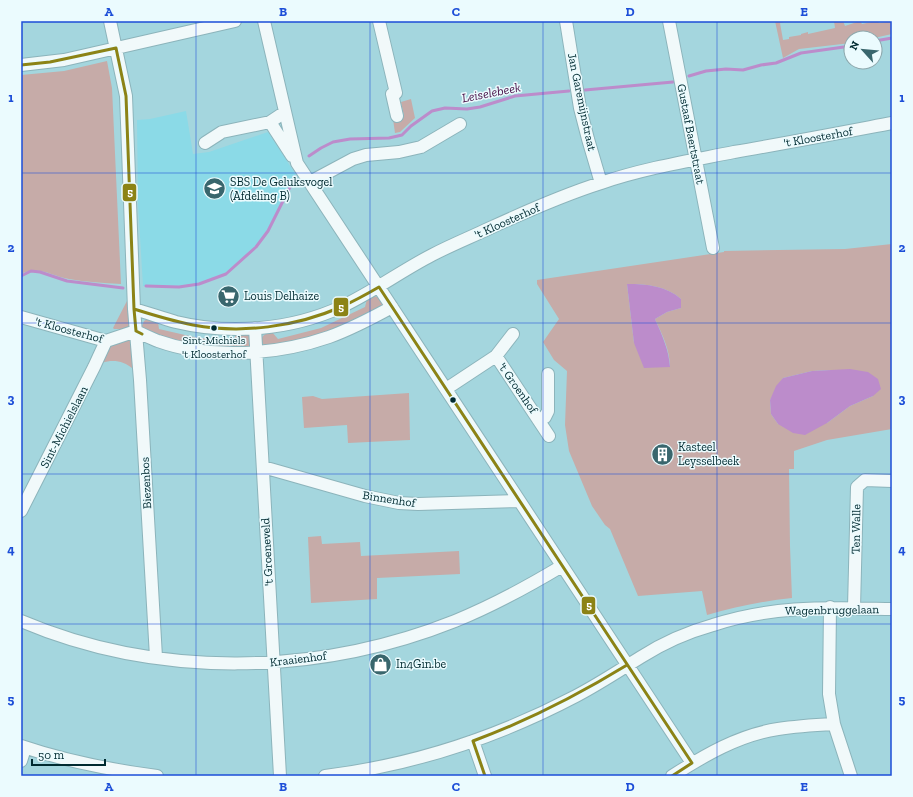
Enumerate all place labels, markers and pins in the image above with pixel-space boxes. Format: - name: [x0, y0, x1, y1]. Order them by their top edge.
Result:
- place label: SBS De Geluksvogel (Afdeling B): [230, 175, 332, 203]
- school or university icon: SBS De Geluksvogel (Afdeling B): [201, 176, 227, 202]
- supermarket icon: Louis Delhaize: [216, 283, 242, 309]
- place label: Louis Delhaize: [244, 289, 320, 303]
- marker: Sint-Michiels 't Kloosterhof: [209, 323, 219, 333]
- place label: Sint-Michiels 't Kloosterhof: [182, 334, 247, 361]
- unlabelled marker: [448, 395, 458, 405]
- place label: Kasteel Leysselbeek: [678, 440, 740, 468]
- building icon: Kasteel Leysselbeek: [650, 441, 676, 467]
- shop icon: In4Gin.be: [367, 651, 393, 677]
- place label: In4Gin.be: [396, 657, 447, 671]

